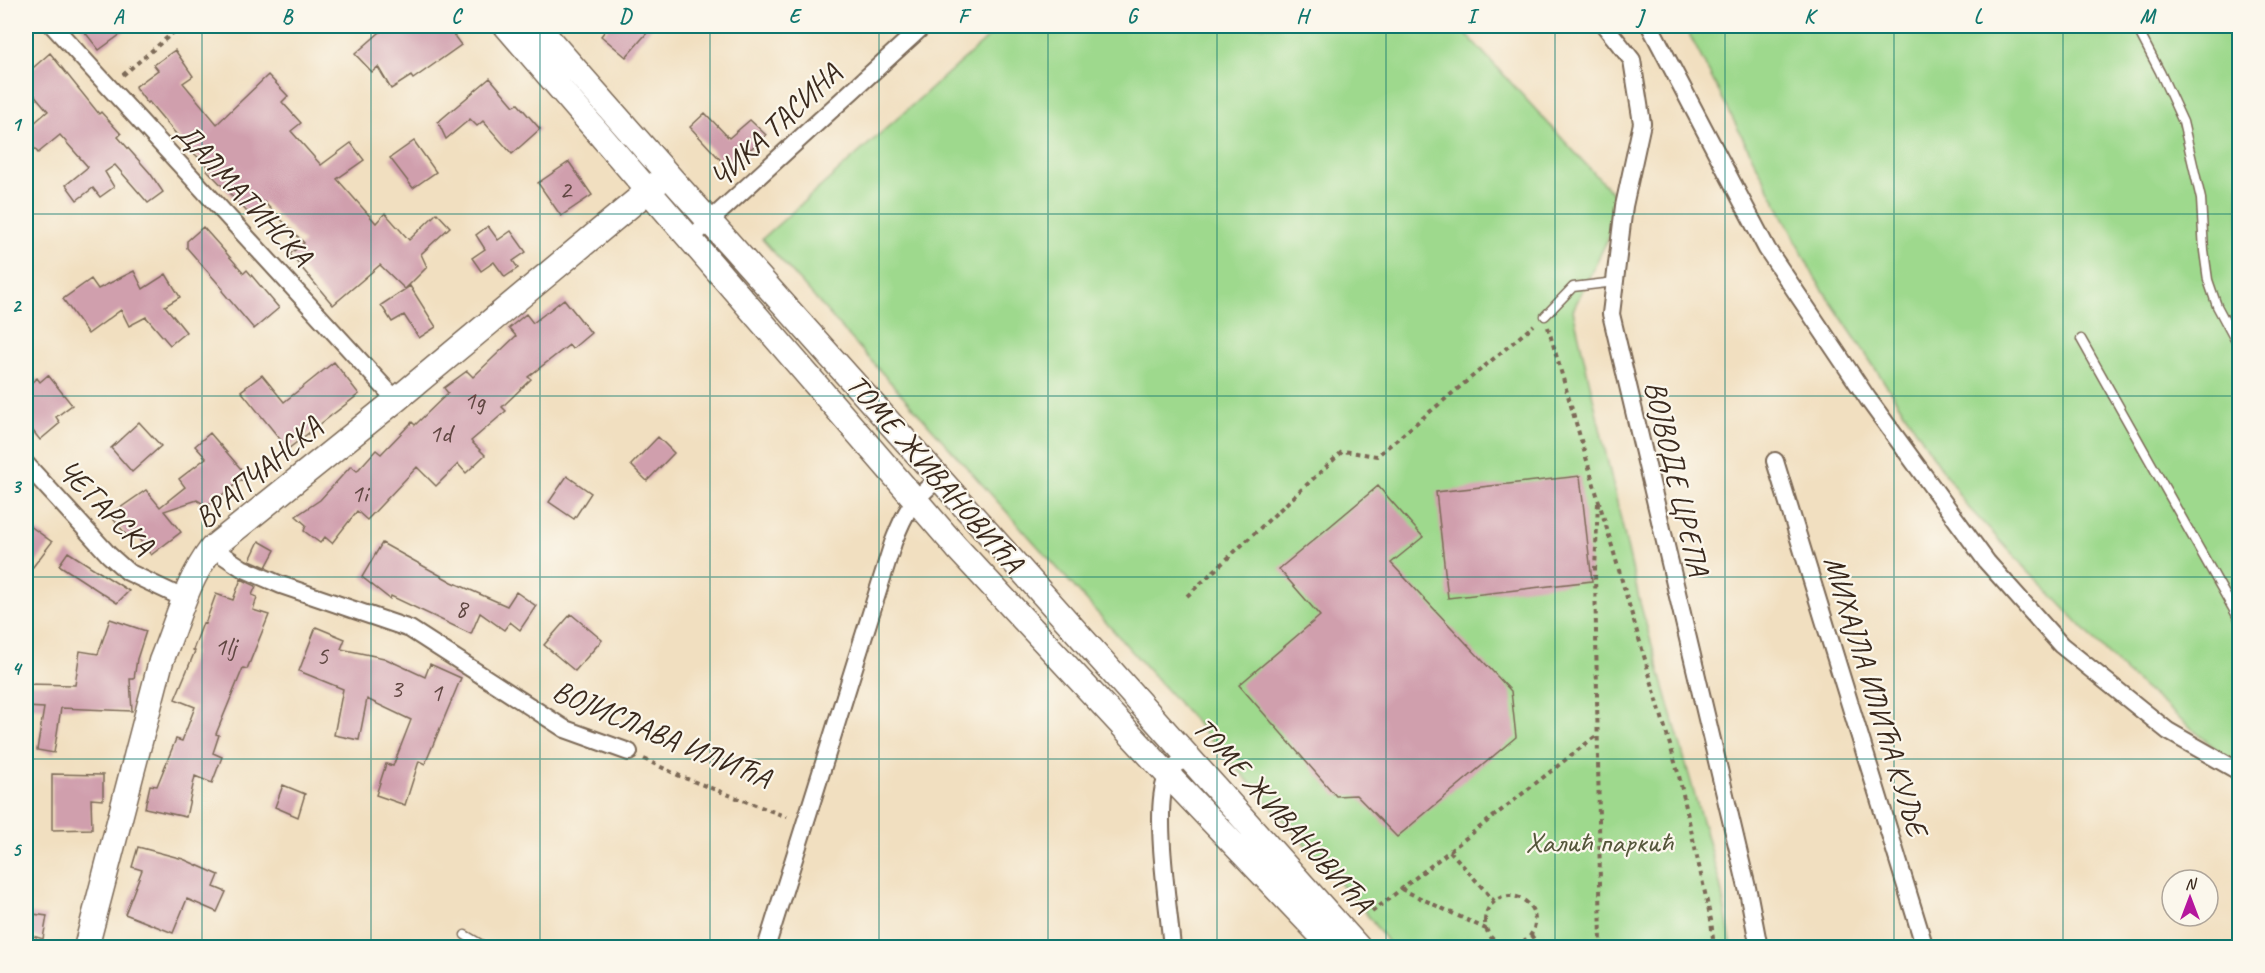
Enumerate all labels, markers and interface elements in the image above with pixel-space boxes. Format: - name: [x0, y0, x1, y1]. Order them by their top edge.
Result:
- text: A: [113, 4, 125, 29]
- text: B: [282, 4, 294, 29]
- text: C: [451, 4, 463, 29]
- text: D: [619, 4, 633, 29]
- text: E: [789, 4, 803, 29]
- text: F: [958, 4, 972, 29]
- text: G: [1127, 4, 1140, 29]
- text: H: [1296, 4, 1311, 29]
- text: I: [1467, 4, 1480, 29]
- text: J: [1635, 4, 1647, 29]
- text: K: [1804, 4, 1818, 29]
- text: L: [1974, 4, 1984, 29]
- text: M: [2140, 4, 2157, 29]
- street label: ЧИКА ТАСИНА: [701, 54, 849, 195]
- text: 1: [12, 112, 23, 137]
- street label: ДАЛМАТИНСКА: [168, 114, 322, 275]
- house number: 2: [559, 172, 573, 206]
- text: 2: [12, 293, 23, 318]
- street label: ТОМЕ ЖИВАНОВИЋА: [838, 366, 1033, 582]
- street label: ВОЈВОДЕ ЦРЕПА: [1636, 377, 1718, 581]
- house number: 1g: [463, 383, 486, 417]
- street label: ВРАПЧАНСКА: [186, 407, 330, 536]
- house number: 1d: [429, 416, 456, 450]
- street label: ЧЕГАРСКА: [50, 451, 163, 564]
- text: 3: [12, 474, 23, 499]
- house number: 1i: [350, 476, 371, 510]
- street label: МИХАЈЛА ИЛИЋА КУЉЕ: [1815, 551, 1938, 844]
- house number: 8: [455, 591, 470, 625]
- house number: 1lj: [214, 629, 240, 663]
- house number: 5: [316, 638, 330, 672]
- text: 4: [12, 656, 24, 681]
- house number: 3: [390, 671, 404, 705]
- street label: ВОЈИСЛАВА ИЛИЋА: [547, 671, 779, 798]
- house number: 1: [430, 675, 444, 709]
- street label: ТОМЕ ЖИВАНОВИЋА: [1185, 709, 1382, 922]
- park label: Халић паркић: [1525, 823, 1675, 861]
- text: 5: [12, 837, 23, 862]
- north arrow: [2160, 868, 2220, 928]
- text: N: [2185, 874, 2198, 894]

